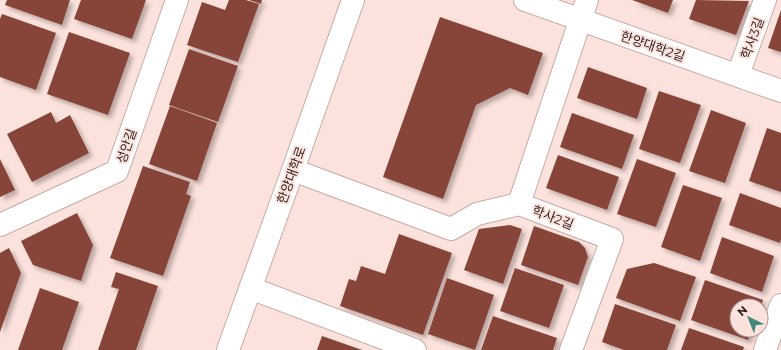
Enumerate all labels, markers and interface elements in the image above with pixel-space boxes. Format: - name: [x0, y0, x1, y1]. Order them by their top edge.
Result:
- street label: 학사3길: [737, 15, 767, 61]
- street label: 한양대학2길: [619, 27, 687, 65]
- street label: 성안길: [113, 126, 139, 166]
- street label: 한양대학로: [273, 144, 309, 206]
- street label: 학사2길: [530, 202, 576, 232]
- north arrow: [729, 298, 769, 338]
- text: N: [734, 303, 750, 319]

